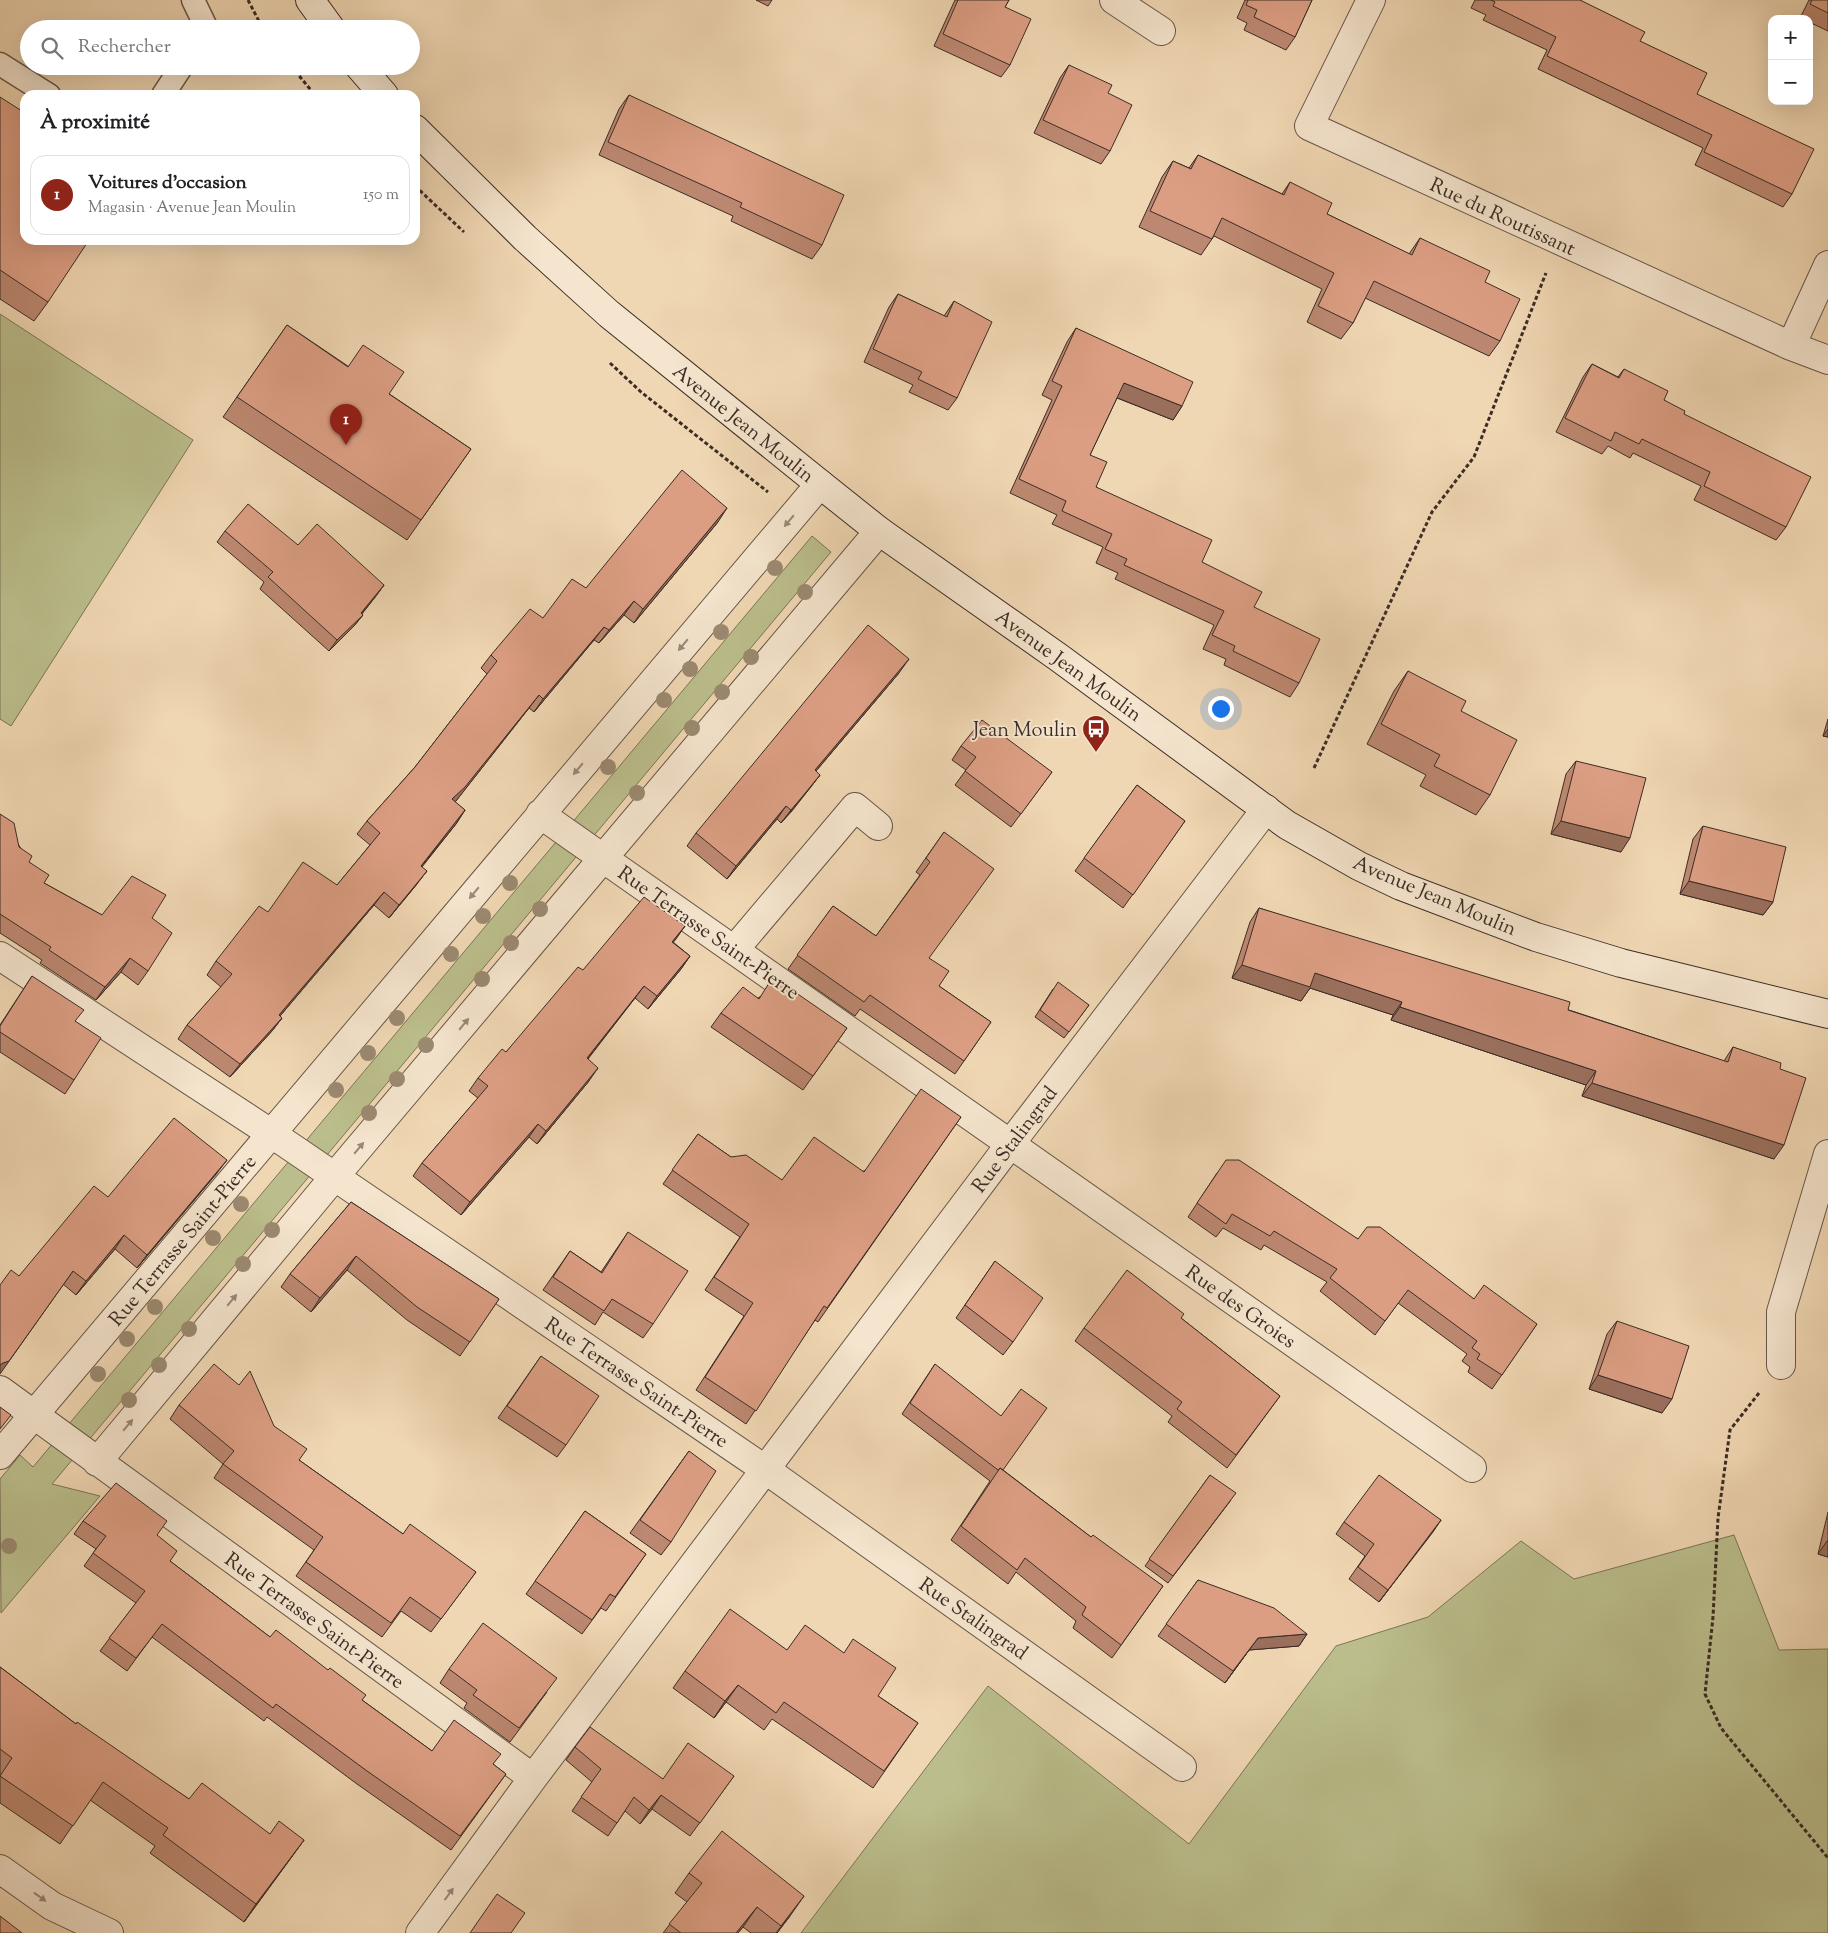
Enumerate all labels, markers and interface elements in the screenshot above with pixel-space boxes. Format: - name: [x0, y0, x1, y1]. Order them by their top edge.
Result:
- map controls: [1768, 15, 1813, 105]
- button: +: [1768, 15, 1813, 60]
- search box: [20, 20, 420, 75]
- icon: search: [38, 34, 66, 62]
- text: Rechercher: [78, 34, 171, 61]
- button: −: [1768, 60, 1813, 105]
- text: À proximité: [40, 108, 150, 138]
- text: Voitures d'occasion: [88, 170, 247, 197]
- street label: Rue du Routissant: [1424, 172, 1580, 265]
- text: 1: [54, 184, 60, 207]
- text: 150 m: [363, 184, 399, 207]
- text: Magasin · Avenue Jean Moulin: [88, 197, 296, 220]
- street label: Avenue Jean Moulin: [665, 359, 820, 491]
- pin: 1: [330, 404, 362, 445]
- one-way arrow: [783, 514, 794, 527]
- street label: Avenue Jean Moulin: [988, 604, 1147, 730]
- one-way arrow: [678, 638, 689, 651]
- your location: [1208, 696, 1234, 722]
- bus stop icon: Jean Moulin: [1081, 714, 1111, 753]
- place label: Jean Moulin: [972, 717, 1077, 746]
- one-way arrow: [573, 762, 584, 775]
- street label: Avenue Jean Moulin: [1348, 850, 1520, 945]
- street label: Rue Terrasse Saint-Pierre: [611, 860, 804, 1008]
- one-way arrow: [468, 886, 479, 899]
- one-way arrow: [458, 1018, 469, 1031]
- street label: Rue Stalingrad: [966, 1081, 1066, 1200]
- one-way arrow: [353, 1142, 364, 1155]
- street label: Rue Terrasse Saint-Pierre: [103, 1149, 265, 1334]
- street label: Rue des Groies: [1178, 1259, 1301, 1357]
- one-way arrow: [227, 1294, 238, 1307]
- street label: Rue Terrasse Saint-Pierre: [538, 1312, 733, 1457]
- one-way arrow: [123, 1419, 134, 1432]
- street label: Rue Terrasse Saint-Pierre: [218, 1547, 410, 1697]
- street label: Rue Stalingrad: [912, 1572, 1033, 1668]
- one-way arrow: [444, 1887, 454, 1901]
- one-way arrow: [33, 1892, 47, 1902]

